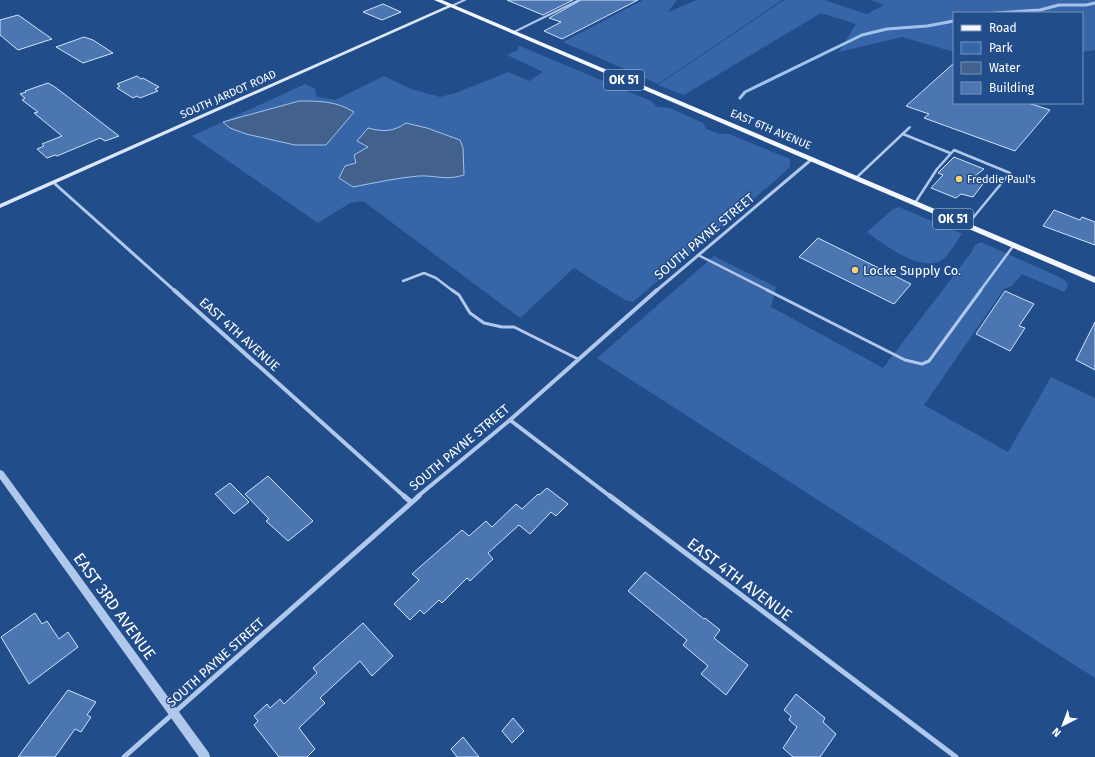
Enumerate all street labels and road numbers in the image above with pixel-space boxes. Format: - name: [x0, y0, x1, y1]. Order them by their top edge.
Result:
- street label: SOUTH JARDOT ROAD: [178, 67, 278, 121]
- road number: OK 51: [604, 70, 644, 90]
- street label: EAST 6TH AVENUE: [728, 107, 813, 152]
- street label: SOUTH PAYNE STREET: [651, 190, 758, 283]
- road number: OK 51: [933, 209, 973, 229]
- street label: EAST 4TH AVENUE: [197, 294, 283, 374]
- street label: SOUTH PAYNE STREET: [406, 401, 513, 494]
- street label: EAST 4TH AVENUE: [684, 534, 796, 625]
- street label: EAST 3RD AVENUE: [69, 549, 160, 663]
- street label: SOUTH PAYNE STREET: [164, 615, 267, 710]

